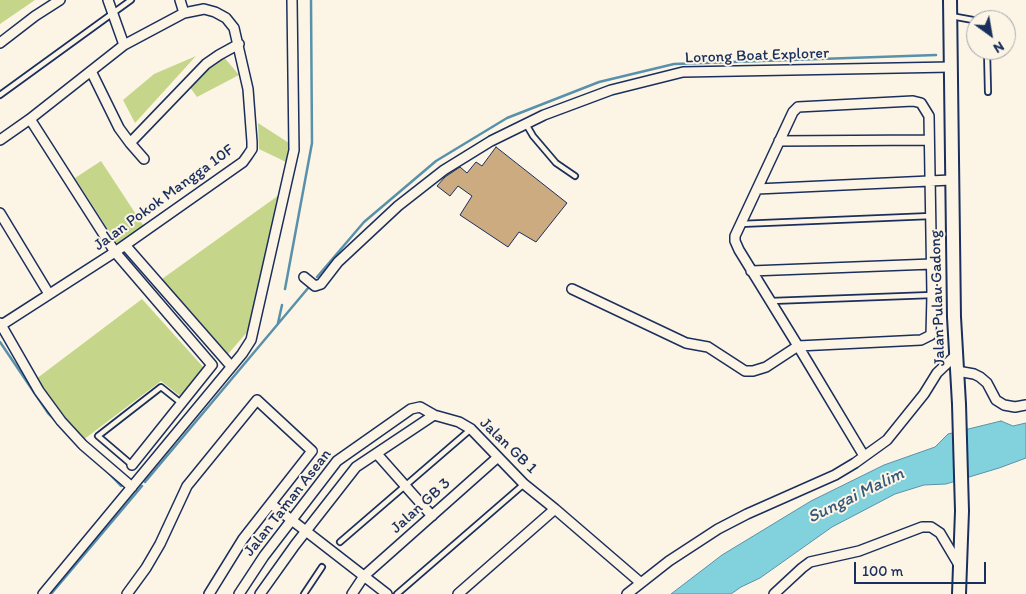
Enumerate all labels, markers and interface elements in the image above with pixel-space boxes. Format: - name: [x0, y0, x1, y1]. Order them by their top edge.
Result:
- north arrow: [966, 10, 1016, 60]
- text: N: [990, 38, 1007, 57]
- street label: Lorong Boat Explorer: [685, 44, 829, 68]
- street label: Jalan Pokok Mangga 10F: [90, 141, 238, 255]
- street label: Jalan Pulau Gadong: [926, 230, 950, 366]
- street label: Jalan GB 1: [475, 414, 541, 478]
- street label: Jalan Taman Asean: [240, 446, 336, 560]
- water label: Sungai Malim: [804, 463, 908, 529]
- street label: Jalan GB 3: [387, 474, 455, 538]
- scale bar: [856, 552, 988, 584]
- text: 100 m: [862, 562, 903, 580]

